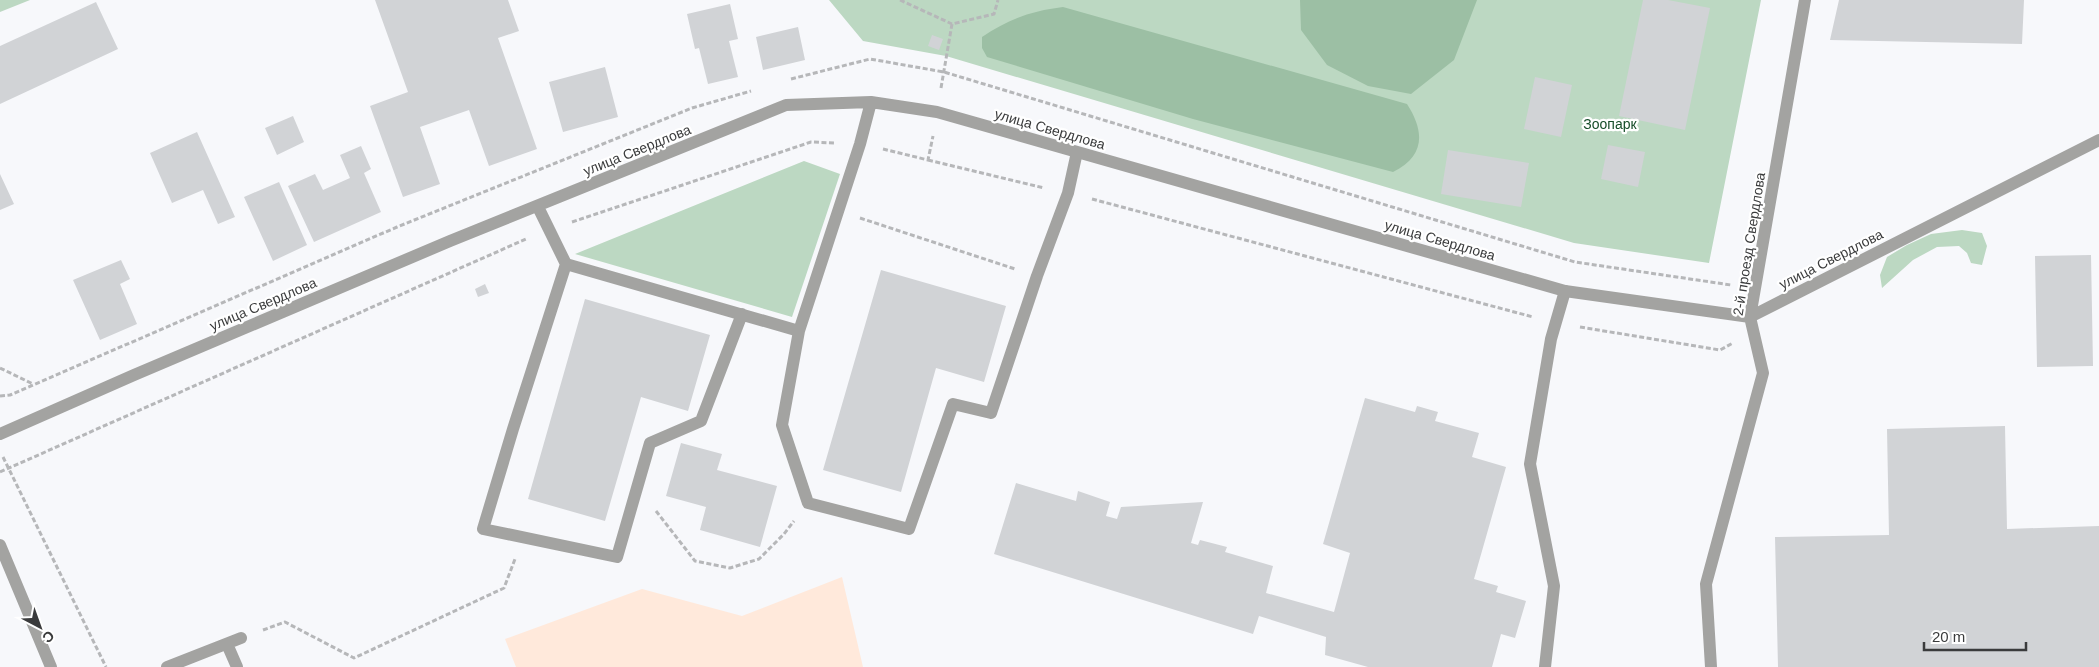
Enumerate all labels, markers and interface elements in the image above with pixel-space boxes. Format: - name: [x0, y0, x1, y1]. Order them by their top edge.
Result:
- street label: улица Свердлова: [993, 106, 1107, 153]
- park label: Зоопарк: [1583, 116, 1638, 132]
- street label: улица Свердлова: [581, 121, 693, 179]
- street label: 2-й проезд Свердлова: [1730, 171, 1768, 317]
- street label: улица Свердлова: [1383, 217, 1497, 264]
- street label: улица Свердлова: [1776, 226, 1886, 292]
- street label: улица Свердлова: [207, 274, 319, 334]
- north arrow: [15, 602, 65, 652]
- scale bar: [1924, 620, 2026, 652]
- text: С: [39, 627, 58, 646]
- text: 20 m: [1932, 628, 1965, 645]

